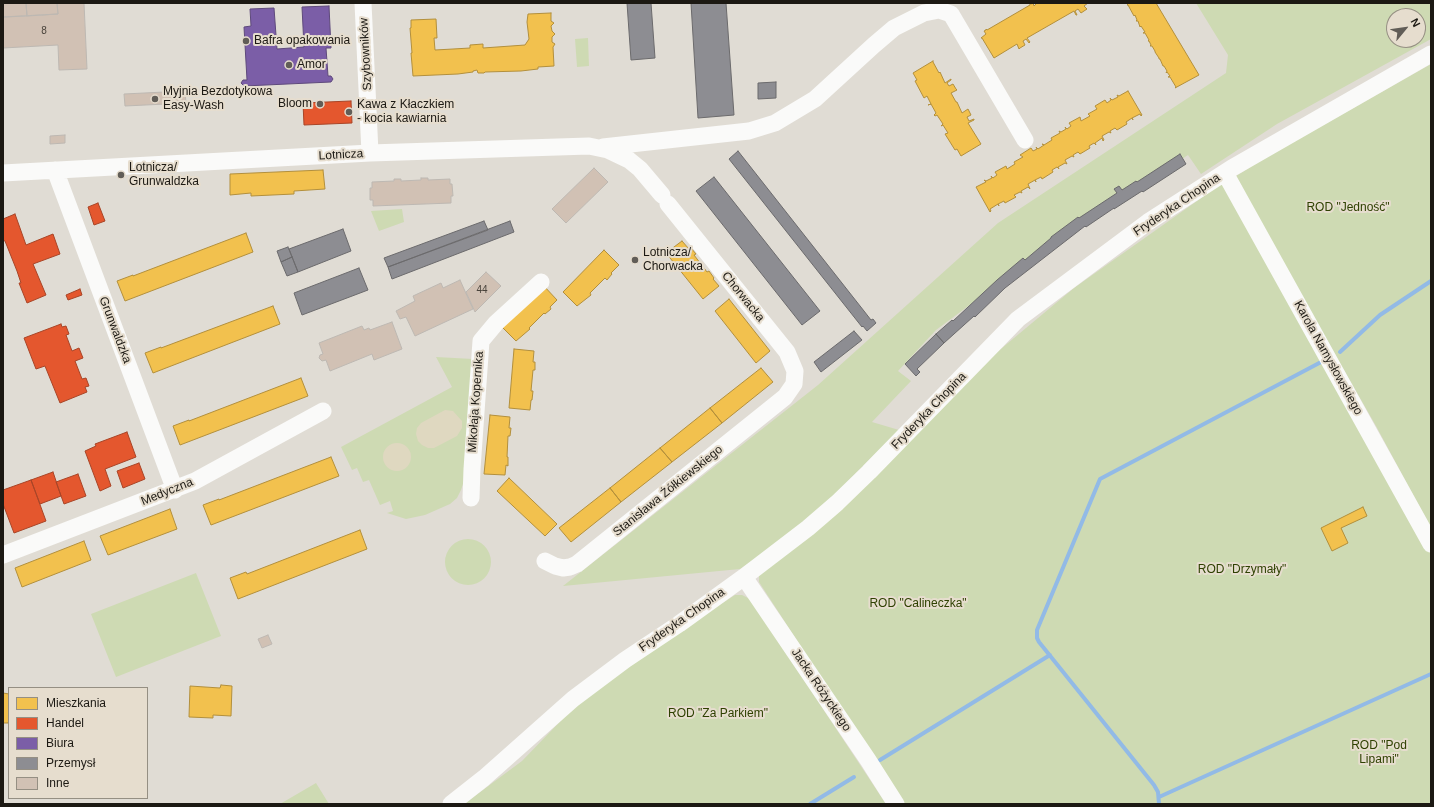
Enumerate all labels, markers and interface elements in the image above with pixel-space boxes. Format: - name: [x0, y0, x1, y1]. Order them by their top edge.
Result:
- north arrow: [1386, 8, 1426, 48]
- text: N: [1408, 16, 1423, 29]
- street label: Szybowników: [357, 17, 375, 91]
- house number: 8: [41, 25, 47, 37]
- place label: Bafra opakowania: [254, 34, 350, 48]
- marker: Bafra opakowania: [241, 36, 251, 46]
- place label: Amor: [297, 58, 326, 72]
- marker: Amor: [284, 60, 294, 70]
- place label: Myjnia Bezdotykowa Easy-Wash: [163, 85, 272, 113]
- marker: Myjnia Bezdotykowa Easy-Wash: [150, 94, 160, 104]
- place label: Bloom: [278, 97, 312, 111]
- place label: Kawa z Kłaczkiem - kocia kawiarnia: [357, 98, 454, 126]
- marker: Bloom: [315, 99, 325, 109]
- marker: Kawa z Kłaczkiem - kocia kawiarnia: [344, 107, 354, 117]
- street label: Lotnicza: [318, 147, 364, 163]
- place label: Lotnicza/ Grunwaldzka: [129, 161, 199, 189]
- marker: Lotnicza/ Grunwaldzka: [116, 170, 126, 180]
- street label: Fryderyka Chopina: [1131, 171, 1223, 239]
- park label: ROD "Jedność": [1306, 201, 1390, 215]
- place label: Lotnicza/ Chorwacka: [643, 246, 703, 274]
- marker: Lotnicza/ Chorwacka: [630, 255, 640, 265]
- street label: Chorwacka: [719, 269, 767, 325]
- house number: 44: [476, 284, 488, 296]
- street label: Grunwaldzka: [96, 295, 134, 365]
- street label: Karola Namysłowskiego: [1291, 299, 1365, 417]
- street label: Mikołaja Kopernika: [465, 351, 487, 453]
- street label: Fryderyka Chopina: [889, 370, 969, 452]
- street label: Stanisława Żółkiewskiego: [610, 442, 726, 540]
- street label: Medyczna: [139, 475, 195, 509]
- park label: ROD "Drzymały": [1198, 563, 1286, 577]
- street label: Fryderyka Chopina: [636, 585, 728, 655]
- park label: ROD "Calineczka": [869, 597, 967, 611]
- street label: Jacka Różyckiego: [788, 646, 854, 734]
- legend: [8, 687, 148, 799]
- text: Mieszkania: [46, 696, 106, 710]
- park label: ROD "Za Parkiem": [668, 707, 768, 721]
- text: Handel: [46, 716, 84, 730]
- text: Biura: [46, 736, 74, 750]
- park label: ROD "Pod Lipami": [1351, 739, 1407, 767]
- text: Przemysł: [46, 756, 95, 770]
- text: Inne: [46, 776, 69, 790]

